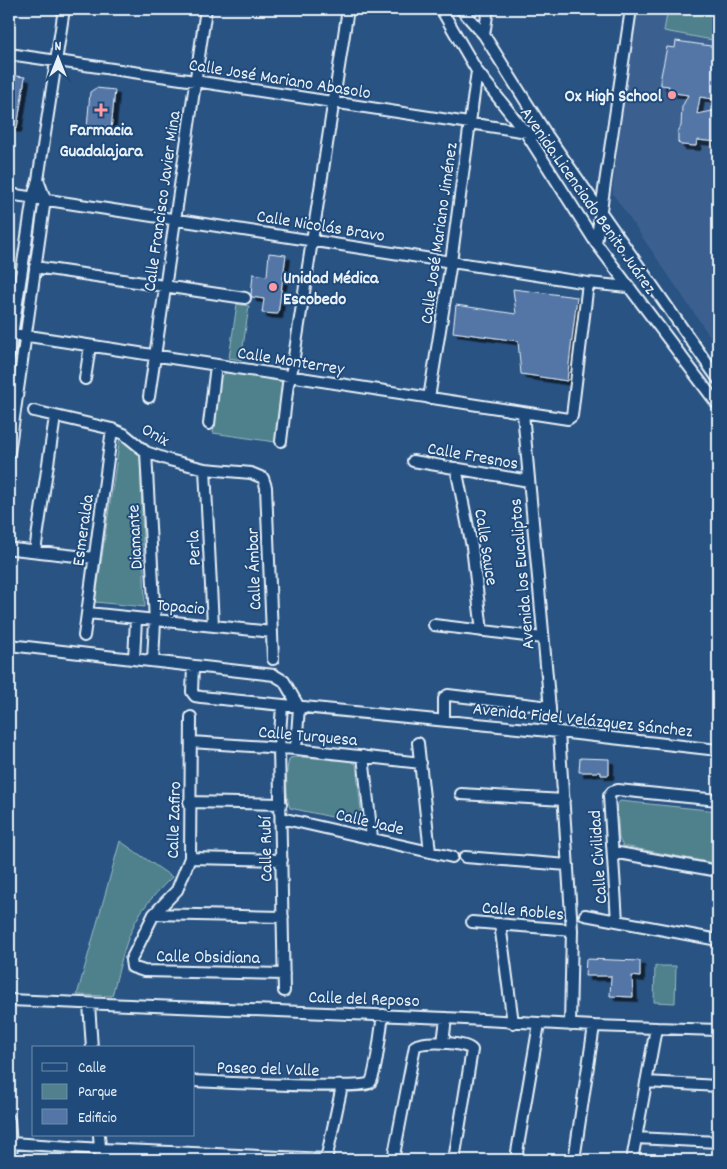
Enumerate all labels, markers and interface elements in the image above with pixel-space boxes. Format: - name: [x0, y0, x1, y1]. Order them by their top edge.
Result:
- north arrow: [32, 32, 82, 82]
- text: N: [55, 37, 62, 57]
- street label: Calle José Mariano Abasolo: [187, 54, 372, 107]
- place label: Ox High School: [564, 85, 663, 110]
- marker: Ox High School: [666, 89, 678, 101]
- street label: Avenida Licenciado Benito Juárez: [513, 103, 661, 300]
- marker: Farmacia Guadalajara: [95, 104, 107, 116]
- street label: Calle Francisco Javier Mina: [138, 109, 189, 293]
- place label: Farmacia Guadalajara: [59, 119, 143, 165]
- street label: Calle José Mariano Jiménez: [415, 141, 466, 326]
- street label: Calle Nicolás Bravo: [255, 205, 387, 250]
- place label: Unidad Médica Escobedo: [283, 267, 379, 313]
- marker: Unidad Médica Escobedo: [267, 281, 279, 293]
- street label: Calle Monterrey: [235, 342, 347, 383]
- street label: Onix: [136, 418, 174, 454]
- street label: Calle Fresnos: [425, 437, 520, 478]
- street label: Esmeralda: [67, 492, 102, 568]
- street label: Avenida los Eucaliptos: [504, 497, 543, 650]
- street label: Diamante: [122, 504, 151, 570]
- street label: Calle Sauce: [466, 507, 503, 588]
- street label: Calle Ámbar: [242, 527, 269, 611]
- street label: Perla: [182, 529, 209, 566]
- street label: Topacio: [155, 594, 206, 623]
- street label: Avenida Fidel Velázquez Sánchez: [472, 698, 694, 745]
- street label: Calle Turquesa: [257, 721, 359, 754]
- street label: Calle Zafiro: [162, 781, 189, 859]
- street label: Calle Jade: [333, 803, 406, 843]
- street label: Calle Civilidad: [584, 809, 615, 905]
- street label: Calle Rubí: [254, 814, 281, 882]
- street label: Calle Robles: [481, 896, 565, 929]
- street label: Calle Obsidiana: [156, 945, 261, 972]
- street label: Calle del Reposo: [308, 986, 420, 1015]
- legend: [32, 1046, 195, 1136]
- street label: Paseo del Valle: [216, 1056, 320, 1085]
- text: Calle: [78, 1058, 107, 1080]
- text: Parque: [78, 1082, 118, 1104]
- text: Edificio: [78, 1108, 117, 1130]

